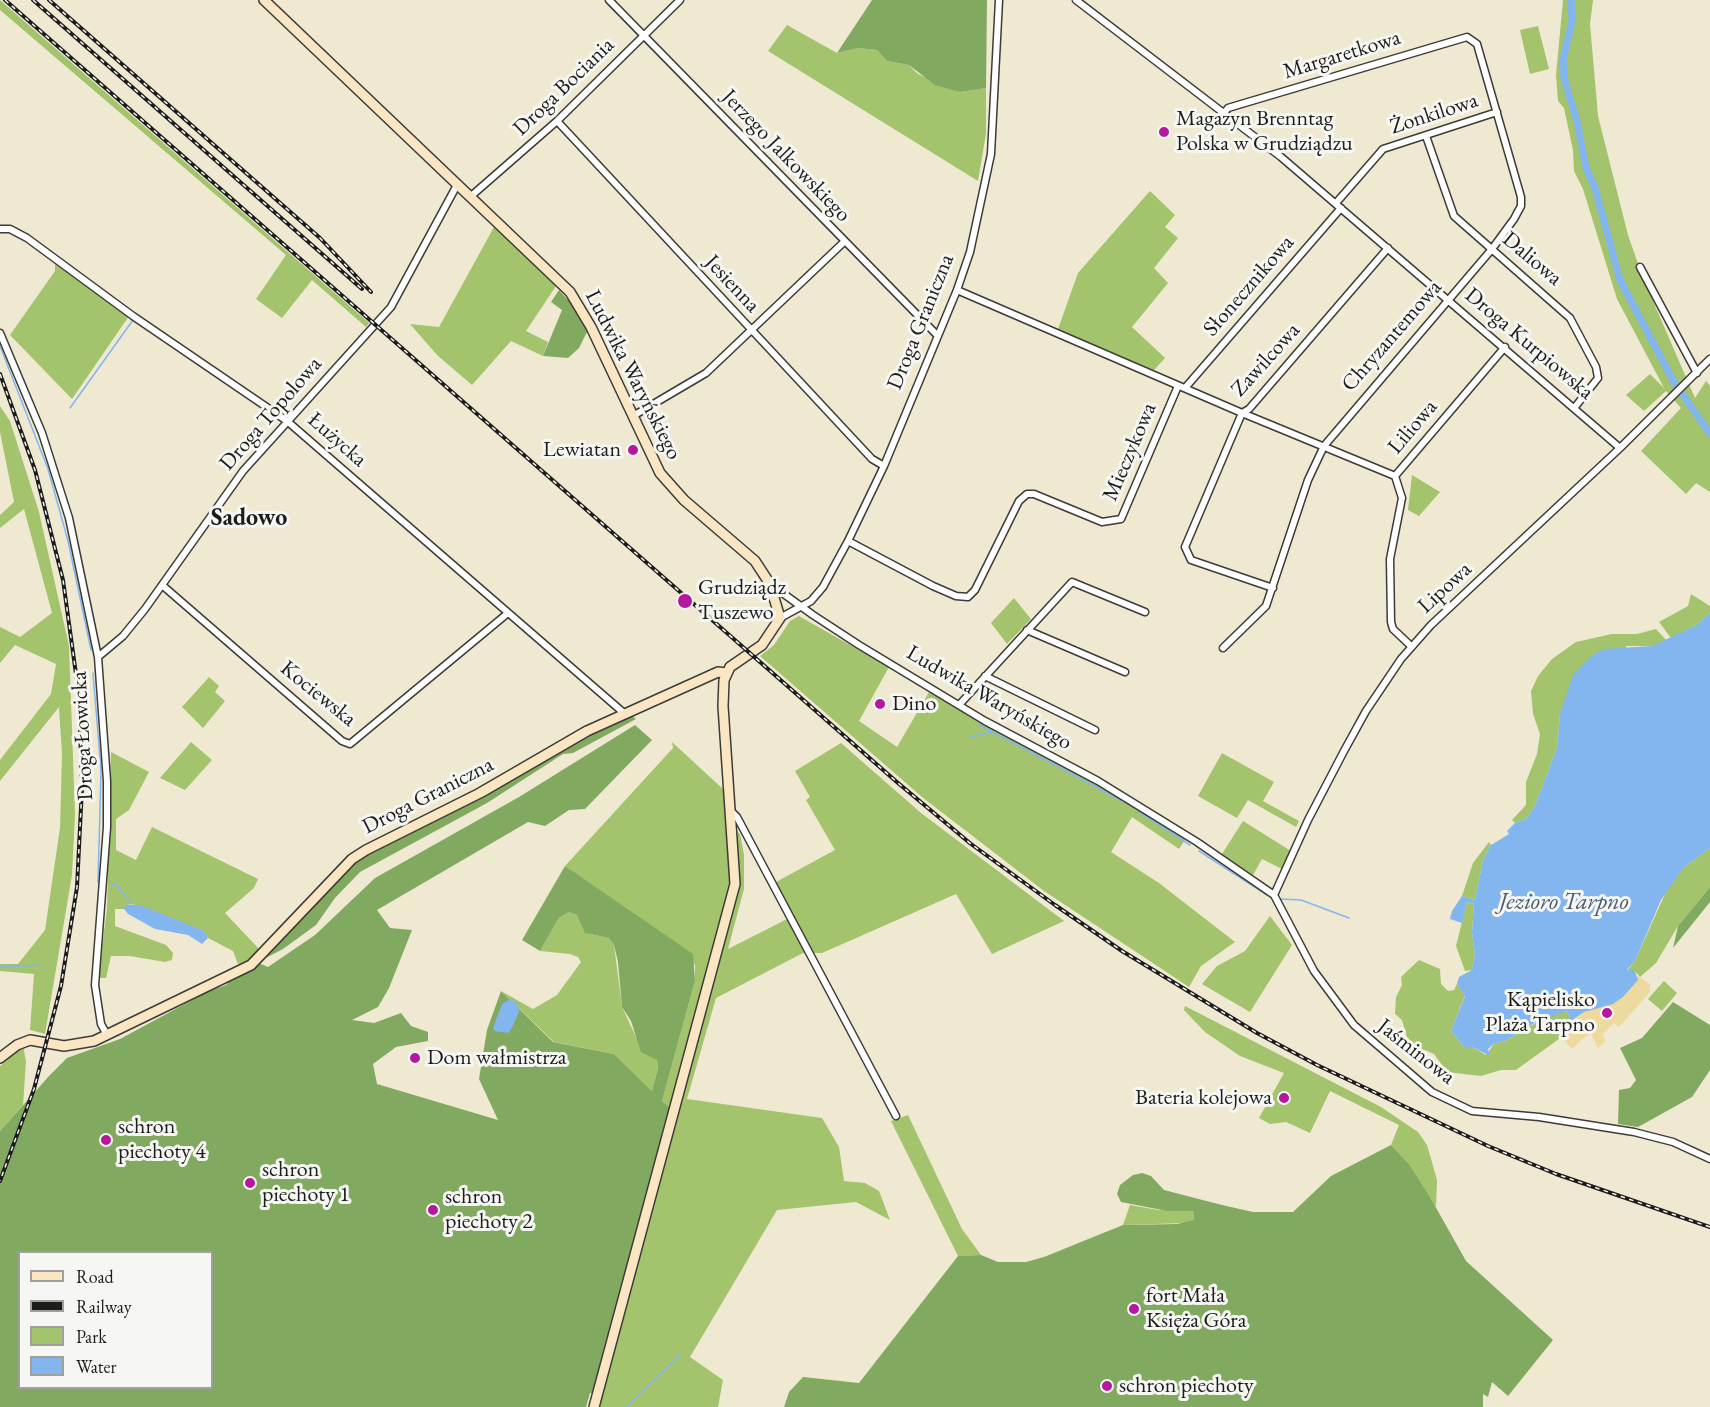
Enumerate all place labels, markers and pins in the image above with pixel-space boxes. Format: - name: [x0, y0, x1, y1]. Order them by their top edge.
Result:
- place label: Magazyn Brenntag Polska w Grudziądzu: [1176, 106, 1353, 158]
- marker: Magazyn Brenntag Polska w Grudziądzu: [1157, 125, 1171, 139]
- place label: Lewiatan: [543, 437, 621, 463]
- marker: Lewiatan: [626, 443, 640, 457]
- place label: Grudziądz Tuszewo: [698, 575, 786, 626]
- marker: Grudziądz Tuszewo: [676, 592, 694, 610]
- place label: Dino: [892, 691, 936, 717]
- marker: Dino: [873, 697, 887, 711]
- place label: Kąpielisko Plaża Tarpno: [1485, 987, 1595, 1038]
- marker: Kąpielisko Plaża Tarpno: [1600, 1006, 1614, 1020]
- place label: Dom wałmistrza: [427, 1045, 567, 1071]
- marker: Dom wałmistrza: [408, 1051, 422, 1065]
- place label: Bateria kolejowa: [1135, 1085, 1272, 1111]
- marker: Bateria kolejowa: [1277, 1091, 1291, 1105]
- place label: schron piechoty 4: [118, 1114, 206, 1166]
- marker: schron piechoty 4: [99, 1133, 113, 1147]
- place label: schron piechoty 1: [262, 1157, 350, 1208]
- marker: schron piechoty 1: [243, 1176, 257, 1190]
- place label: schron piechoty 2: [445, 1184, 533, 1236]
- marker: schron piechoty 2: [426, 1203, 440, 1217]
- place label: fort Mała Księża Góra: [1146, 1283, 1246, 1334]
- marker: fort Mała Księża Góra: [1127, 1302, 1141, 1316]
- place label: schron piechoty: [1119, 1373, 1254, 1399]
- marker: schron piechoty: [1100, 1379, 1114, 1393]

